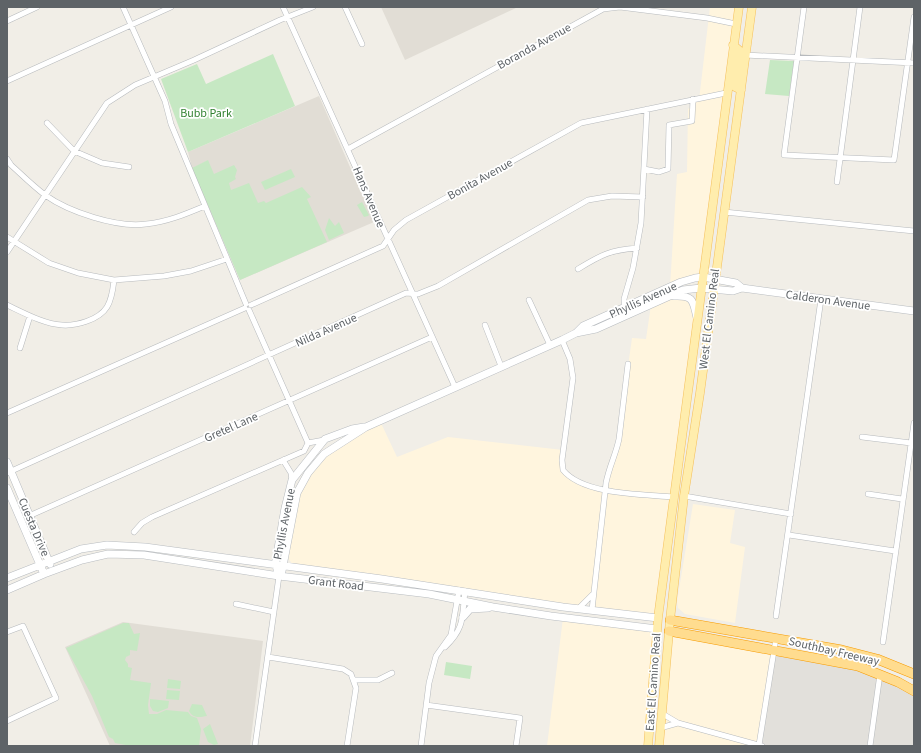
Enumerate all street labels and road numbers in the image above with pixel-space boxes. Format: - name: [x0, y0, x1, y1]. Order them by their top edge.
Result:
- street label: Boranda Avenue: [494, 19, 574, 74]
- street label: Bonita Avenue: [444, 154, 516, 204]
- street label: Hans Avenue: [348, 164, 389, 230]
- street label: West El Camino Real: [695, 268, 724, 370]
- street label: Phyllis Avenue: [607, 278, 680, 323]
- street label: Calderon Avenue: [785, 286, 871, 315]
- street label: Nilda Avenue: [293, 309, 360, 352]
- street label: Gretel Lane: [202, 408, 261, 447]
- street label: Phyllis Avenue: [269, 487, 300, 561]
- street label: Cuesta Drive: [14, 495, 54, 559]
- street label: Grant Road: [307, 572, 365, 595]
- street label: East El Camino Real: [642, 632, 665, 732]
- street label: Southbay Freeway: [787, 633, 881, 670]

